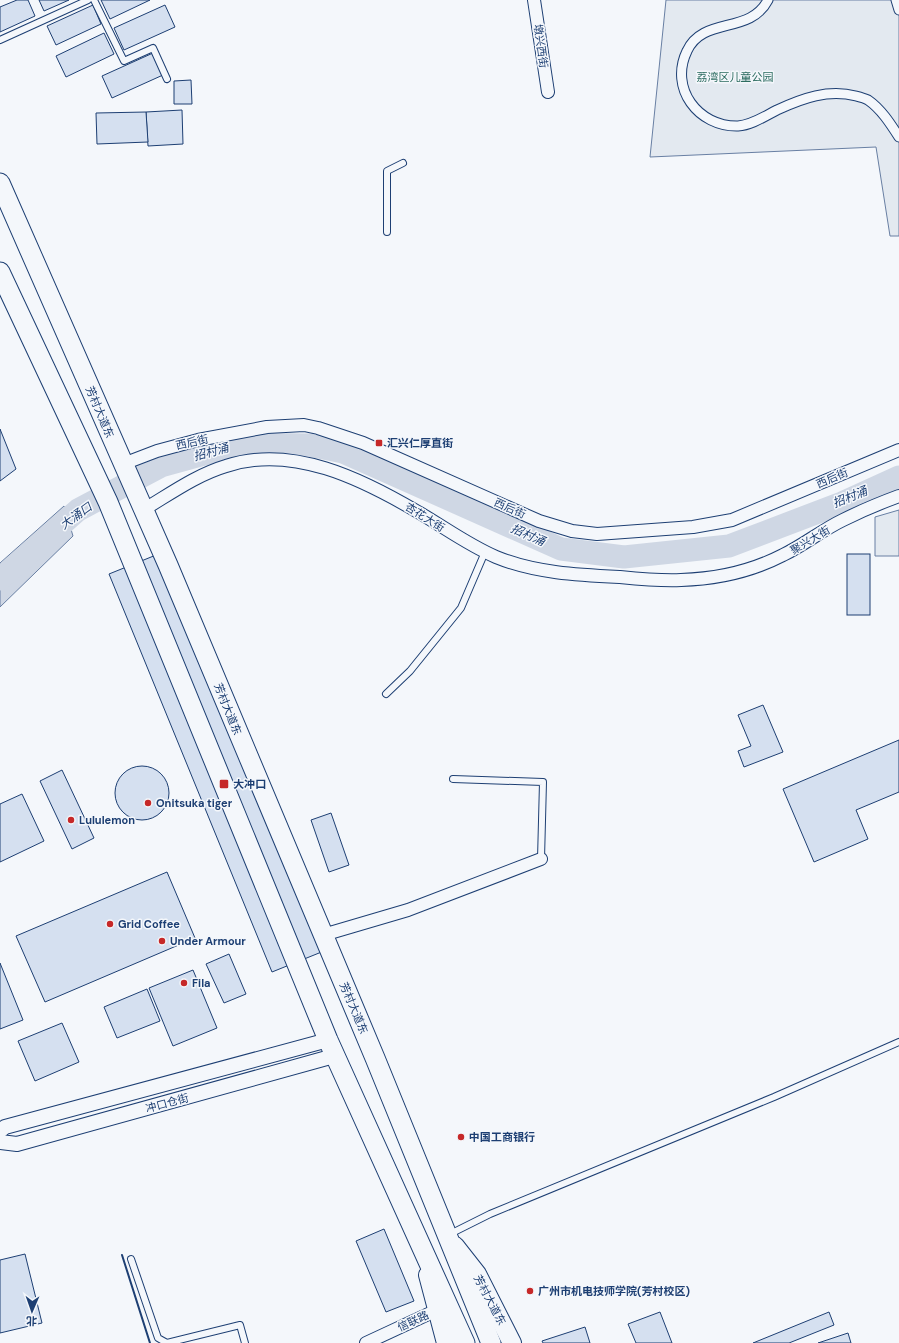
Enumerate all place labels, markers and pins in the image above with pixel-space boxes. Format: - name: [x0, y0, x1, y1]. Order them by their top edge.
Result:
- place label: 汇兴仁厚直街: [387, 436, 453, 450]
- marker: 汇兴仁厚直街: [374, 438, 384, 448]
- place label: 大冲口: [233, 777, 266, 791]
- marker: 大冲口: [218, 778, 230, 790]
- place label: Onitsuka tiger: [156, 796, 233, 810]
- marker: Onitsuka tiger: [143, 798, 153, 808]
- place label: Lululemon: [79, 813, 135, 827]
- marker: Lululemon: [66, 815, 76, 825]
- place label: Grid Coffee: [118, 917, 180, 931]
- marker: Grid Coffee: [105, 919, 115, 929]
- place label: Under Armour: [170, 934, 246, 948]
- marker: Under Armour: [157, 936, 167, 946]
- place label: Fila: [192, 976, 211, 990]
- marker: Fila: [179, 978, 189, 988]
- place label: 中国工商银行: [469, 1130, 535, 1144]
- marker: 中国工商银行: [456, 1132, 466, 1142]
- place label: 广州市机电技师学院(芳村校区): [538, 1284, 690, 1298]
- marker: 广州市机电技师学院(芳村校区): [525, 1286, 535, 1296]

